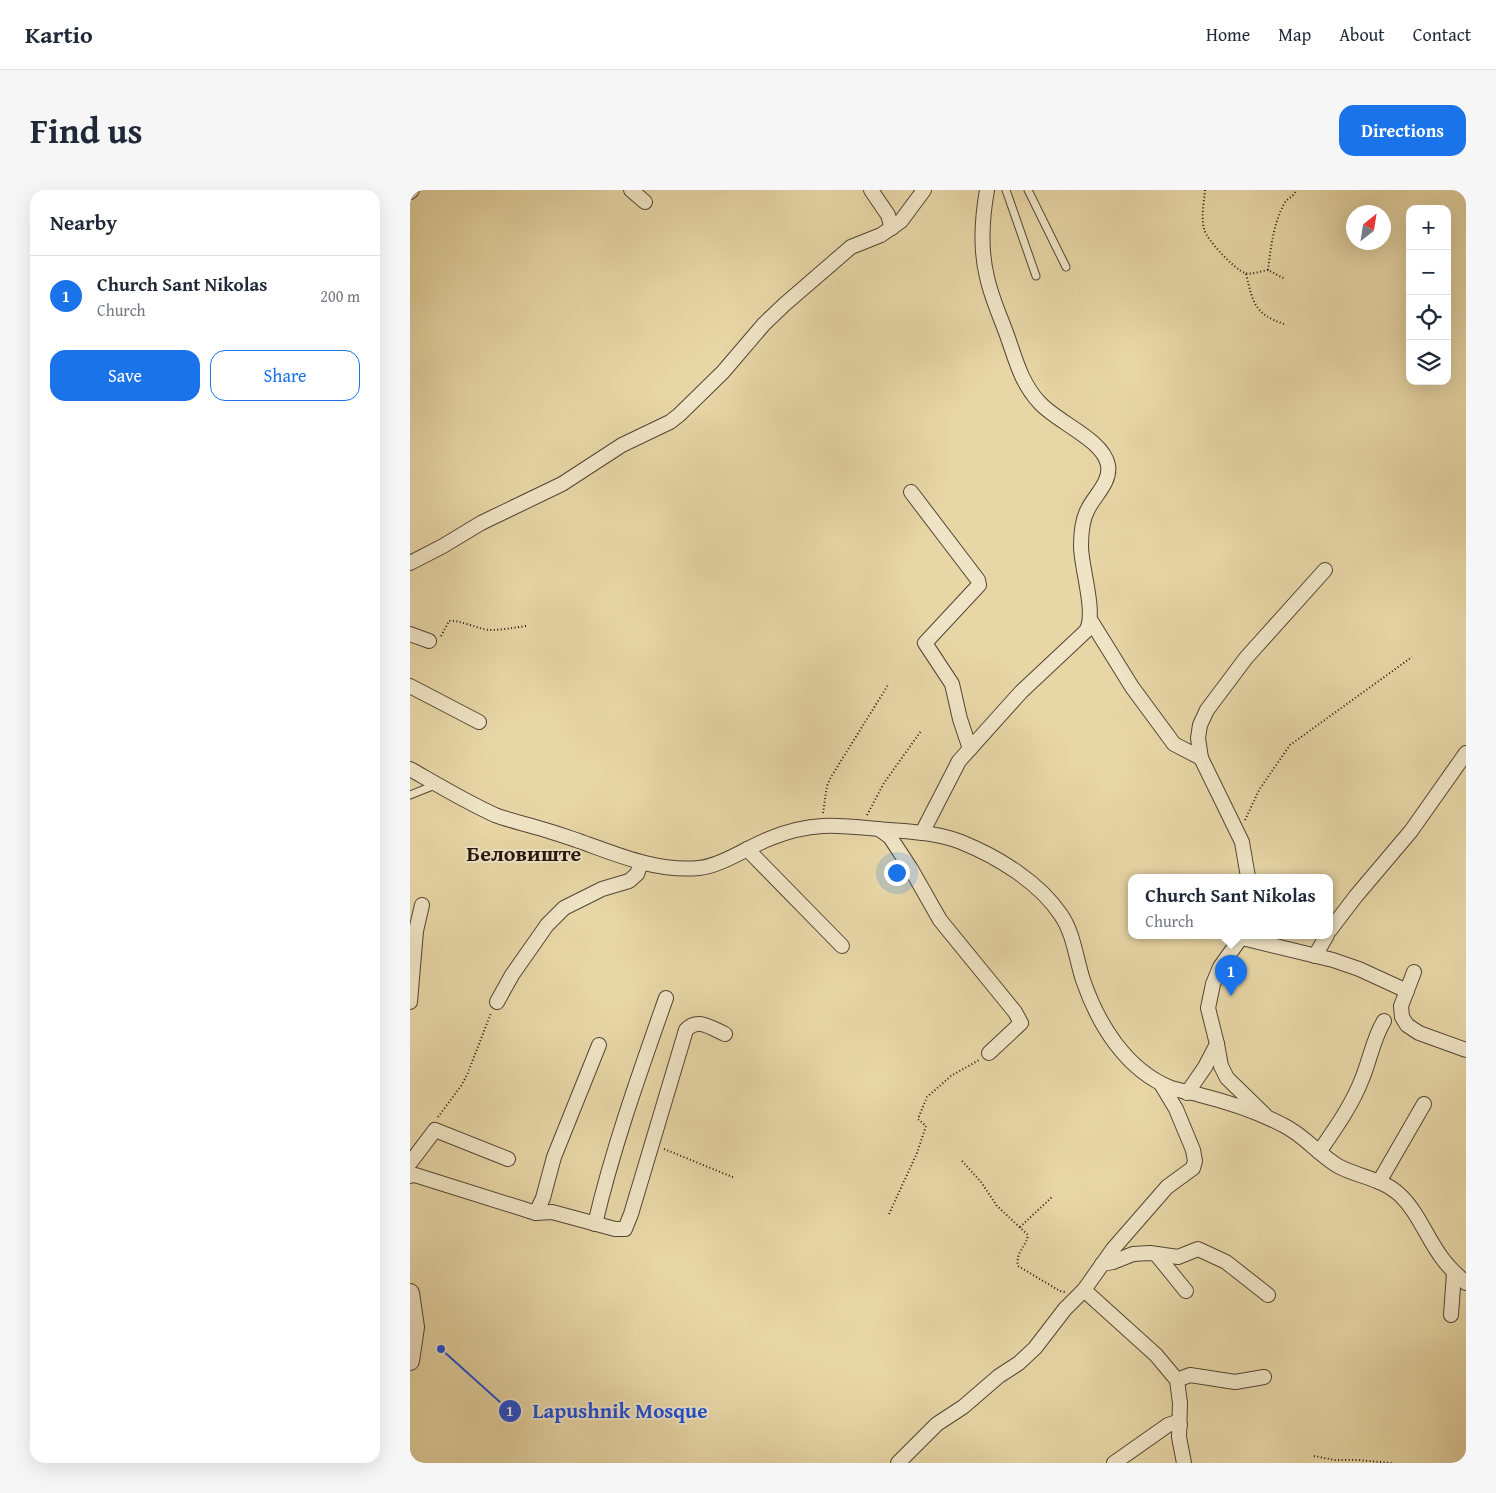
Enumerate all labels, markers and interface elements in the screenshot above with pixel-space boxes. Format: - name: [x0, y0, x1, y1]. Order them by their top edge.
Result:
- text: Kartio: [25, 17, 93, 52]
- text: Home: [1206, 21, 1250, 48]
- text: Map: [1278, 21, 1311, 48]
- text: About: [1339, 21, 1385, 48]
- text: Contact: [1413, 21, 1471, 48]
- text: Find us: [30, 105, 143, 156]
- button: Directions: [1339, 105, 1466, 156]
- north arrow: [1346, 205, 1391, 250]
- map controls: [1406, 205, 1451, 385]
- button: +: [1406, 205, 1451, 250]
- text: Nearby: [50, 207, 117, 238]
- button: −: [1406, 250, 1451, 295]
- text: Church Sant Nikolas: [97, 270, 267, 298]
- text: 1: [62, 284, 70, 308]
- text: 200 m: [320, 284, 360, 308]
- button: locate: [1406, 295, 1451, 340]
- text: Church: [97, 298, 146, 322]
- button: layers: [1406, 340, 1451, 385]
- button: Save: [50, 350, 200, 401]
- button: Share: [210, 350, 360, 401]
- district label: Беловиште: [467, 837, 582, 869]
- your location: [884, 860, 910, 886]
- popup: [1128, 874, 1333, 939]
- text: Church Sant Nikolas: [1145, 881, 1316, 909]
- text: Church: [1145, 909, 1194, 933]
- pin: 1: [1215, 955, 1247, 996]
- callout: Lapushnik Mosque: [497, 1393, 717, 1429]
- text: Lapushnik Mosque: [533, 1395, 707, 1426]
- text: 1: [506, 1400, 514, 1421]

